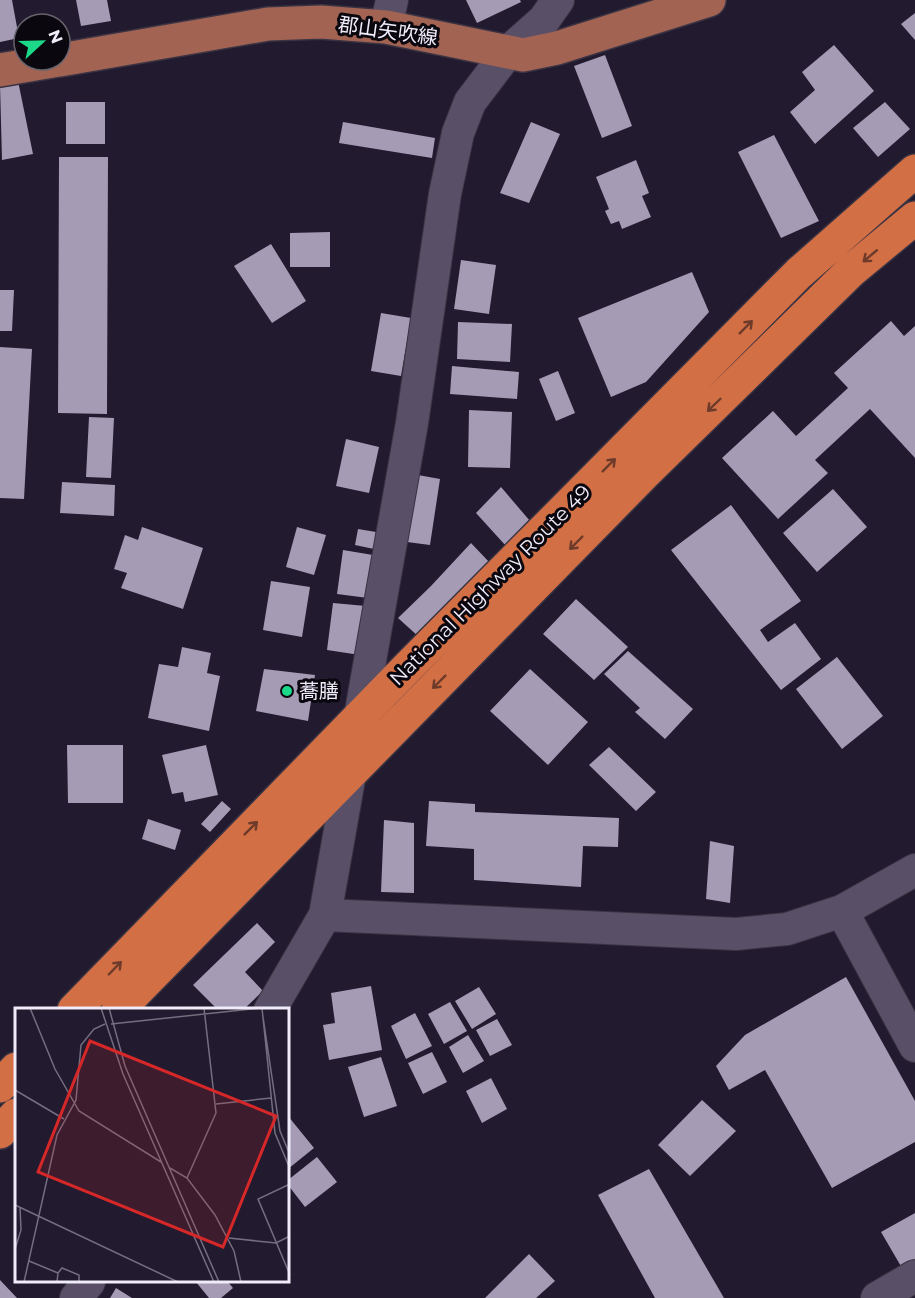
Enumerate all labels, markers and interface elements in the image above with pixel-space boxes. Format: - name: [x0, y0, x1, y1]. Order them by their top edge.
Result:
- north arrow: [12, 12, 72, 72]
- street label: 郡山矢吹線: [337, 12, 439, 50]
- text: N: [44, 27, 67, 46]
- one-way arrow: [862, 249, 878, 262]
- one-way arrow: [739, 319, 754, 334]
- one-way arrow: [707, 398, 722, 413]
- one-way arrow: [601, 458, 616, 473]
- street label: National Highway Route 49: [385, 480, 595, 690]
- one-way arrow: [569, 535, 583, 550]
- one-way arrow: [432, 674, 447, 689]
- place label: 蕎膳: [299, 679, 339, 703]
- marker: 蕎膳: [280, 684, 294, 698]
- one-way arrow: [243, 821, 258, 836]
- one-way arrow: [107, 960, 122, 975]
- inset map: [15, 1008, 290, 1283]

